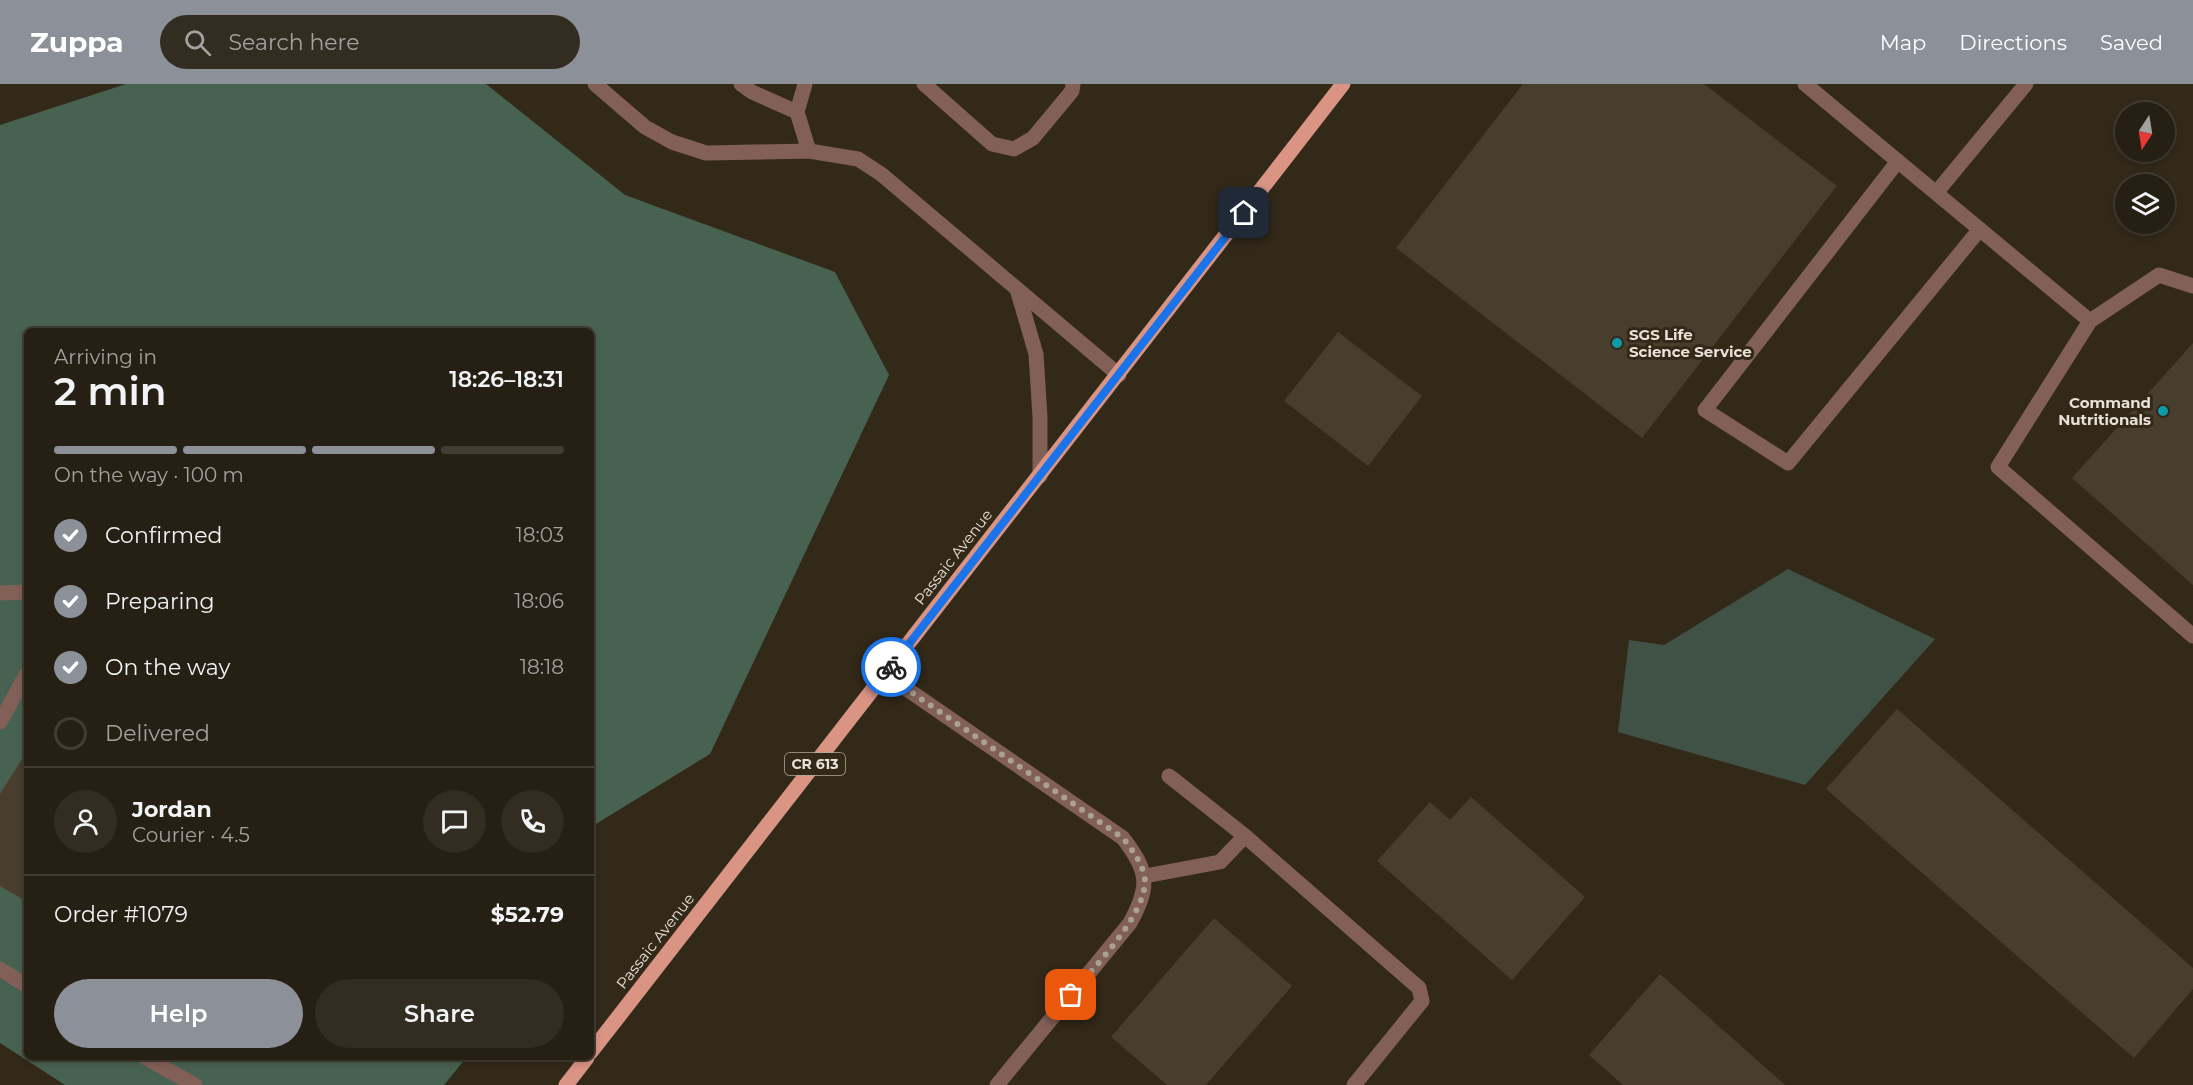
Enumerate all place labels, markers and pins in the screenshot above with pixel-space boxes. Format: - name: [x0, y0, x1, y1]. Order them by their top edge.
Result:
- pin: [1218, 187, 1269, 238]
- place label: SGS Life Science Service: [1629, 325, 1752, 361]
- marker: SGS Life Science Service: [1610, 336, 1624, 350]
- place label: Command Nutritionals: [2058, 393, 2151, 429]
- marker: Command Nutritionals: [2156, 404, 2170, 418]
- pin: [1045, 969, 1096, 1020]

